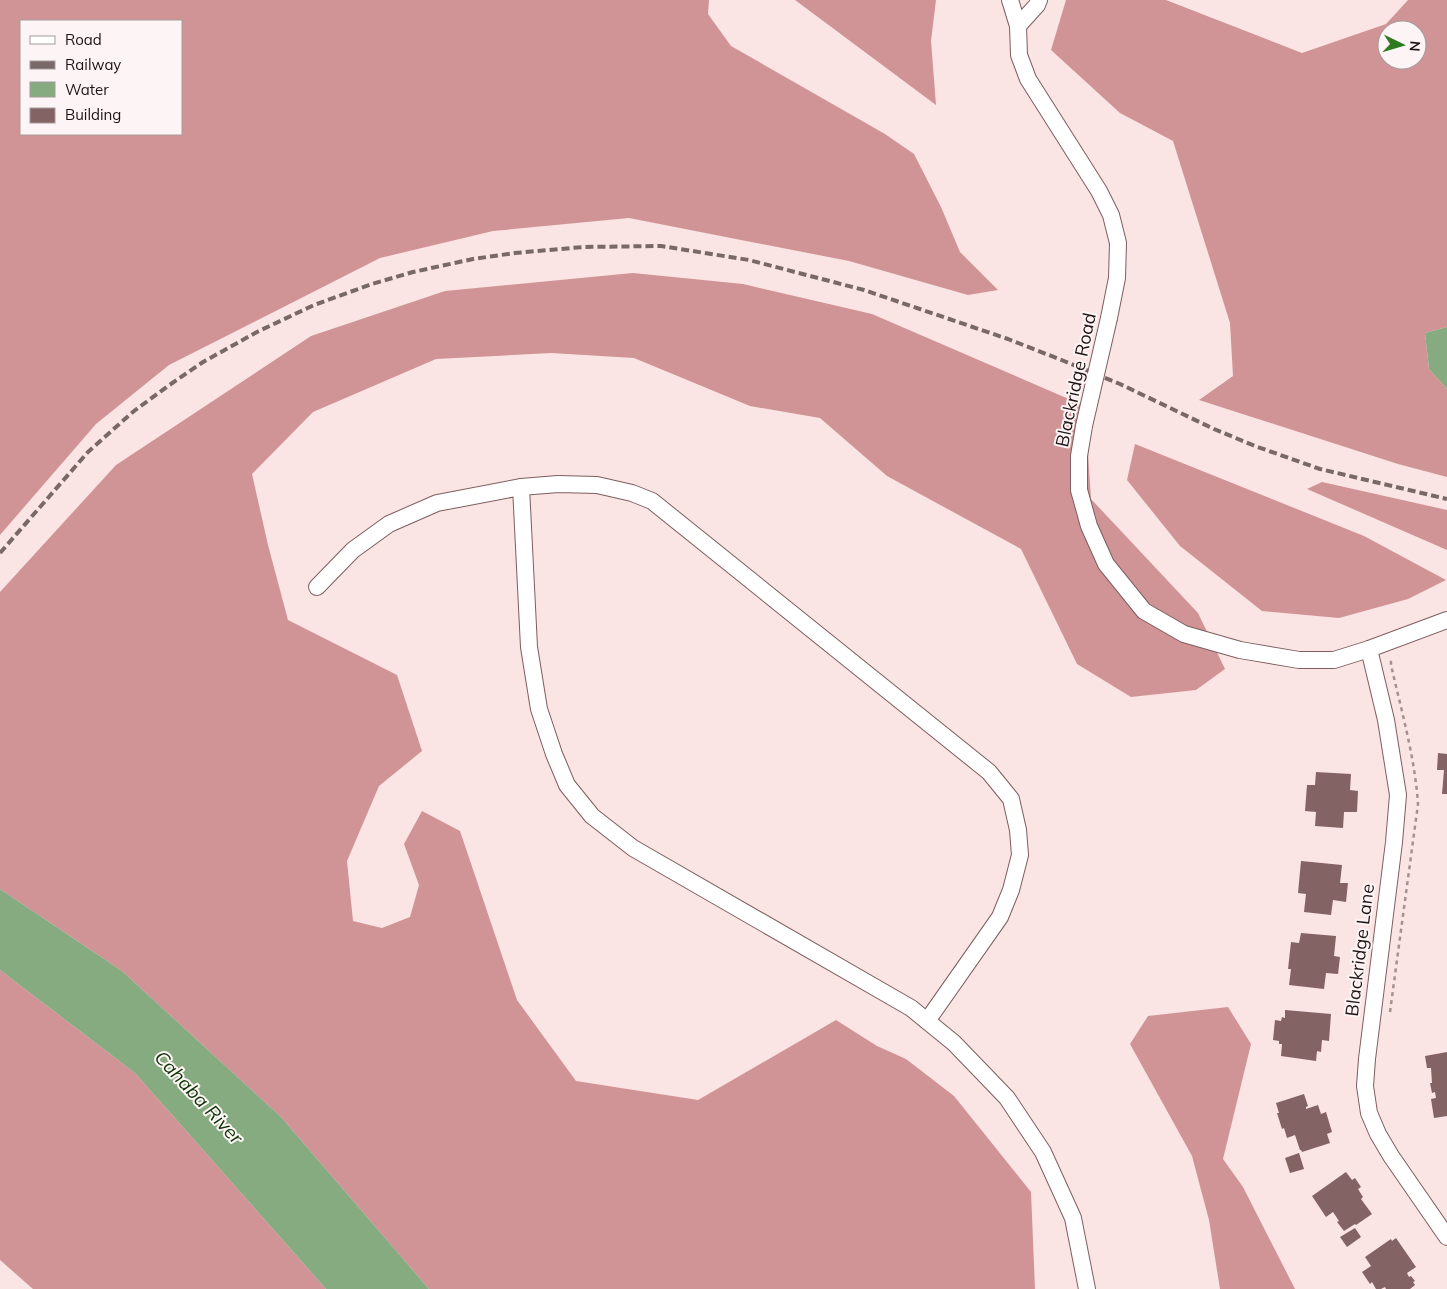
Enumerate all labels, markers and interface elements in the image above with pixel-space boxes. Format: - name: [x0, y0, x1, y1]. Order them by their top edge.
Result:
- legend: [20, 20, 182, 135]
- north arrow: [1377, 20, 1427, 70]
- text: Road: [65, 30, 102, 49]
- text: N: [1406, 40, 1424, 52]
- text: Railway: [65, 55, 121, 74]
- text: Water: [65, 80, 109, 99]
- text: Building: [65, 105, 121, 124]
- street label: Blackridge Road: [1050, 311, 1101, 449]
- street label: Blackridge Lane: [1340, 882, 1379, 1018]
- water label: Cahaba River: [150, 1045, 249, 1150]

